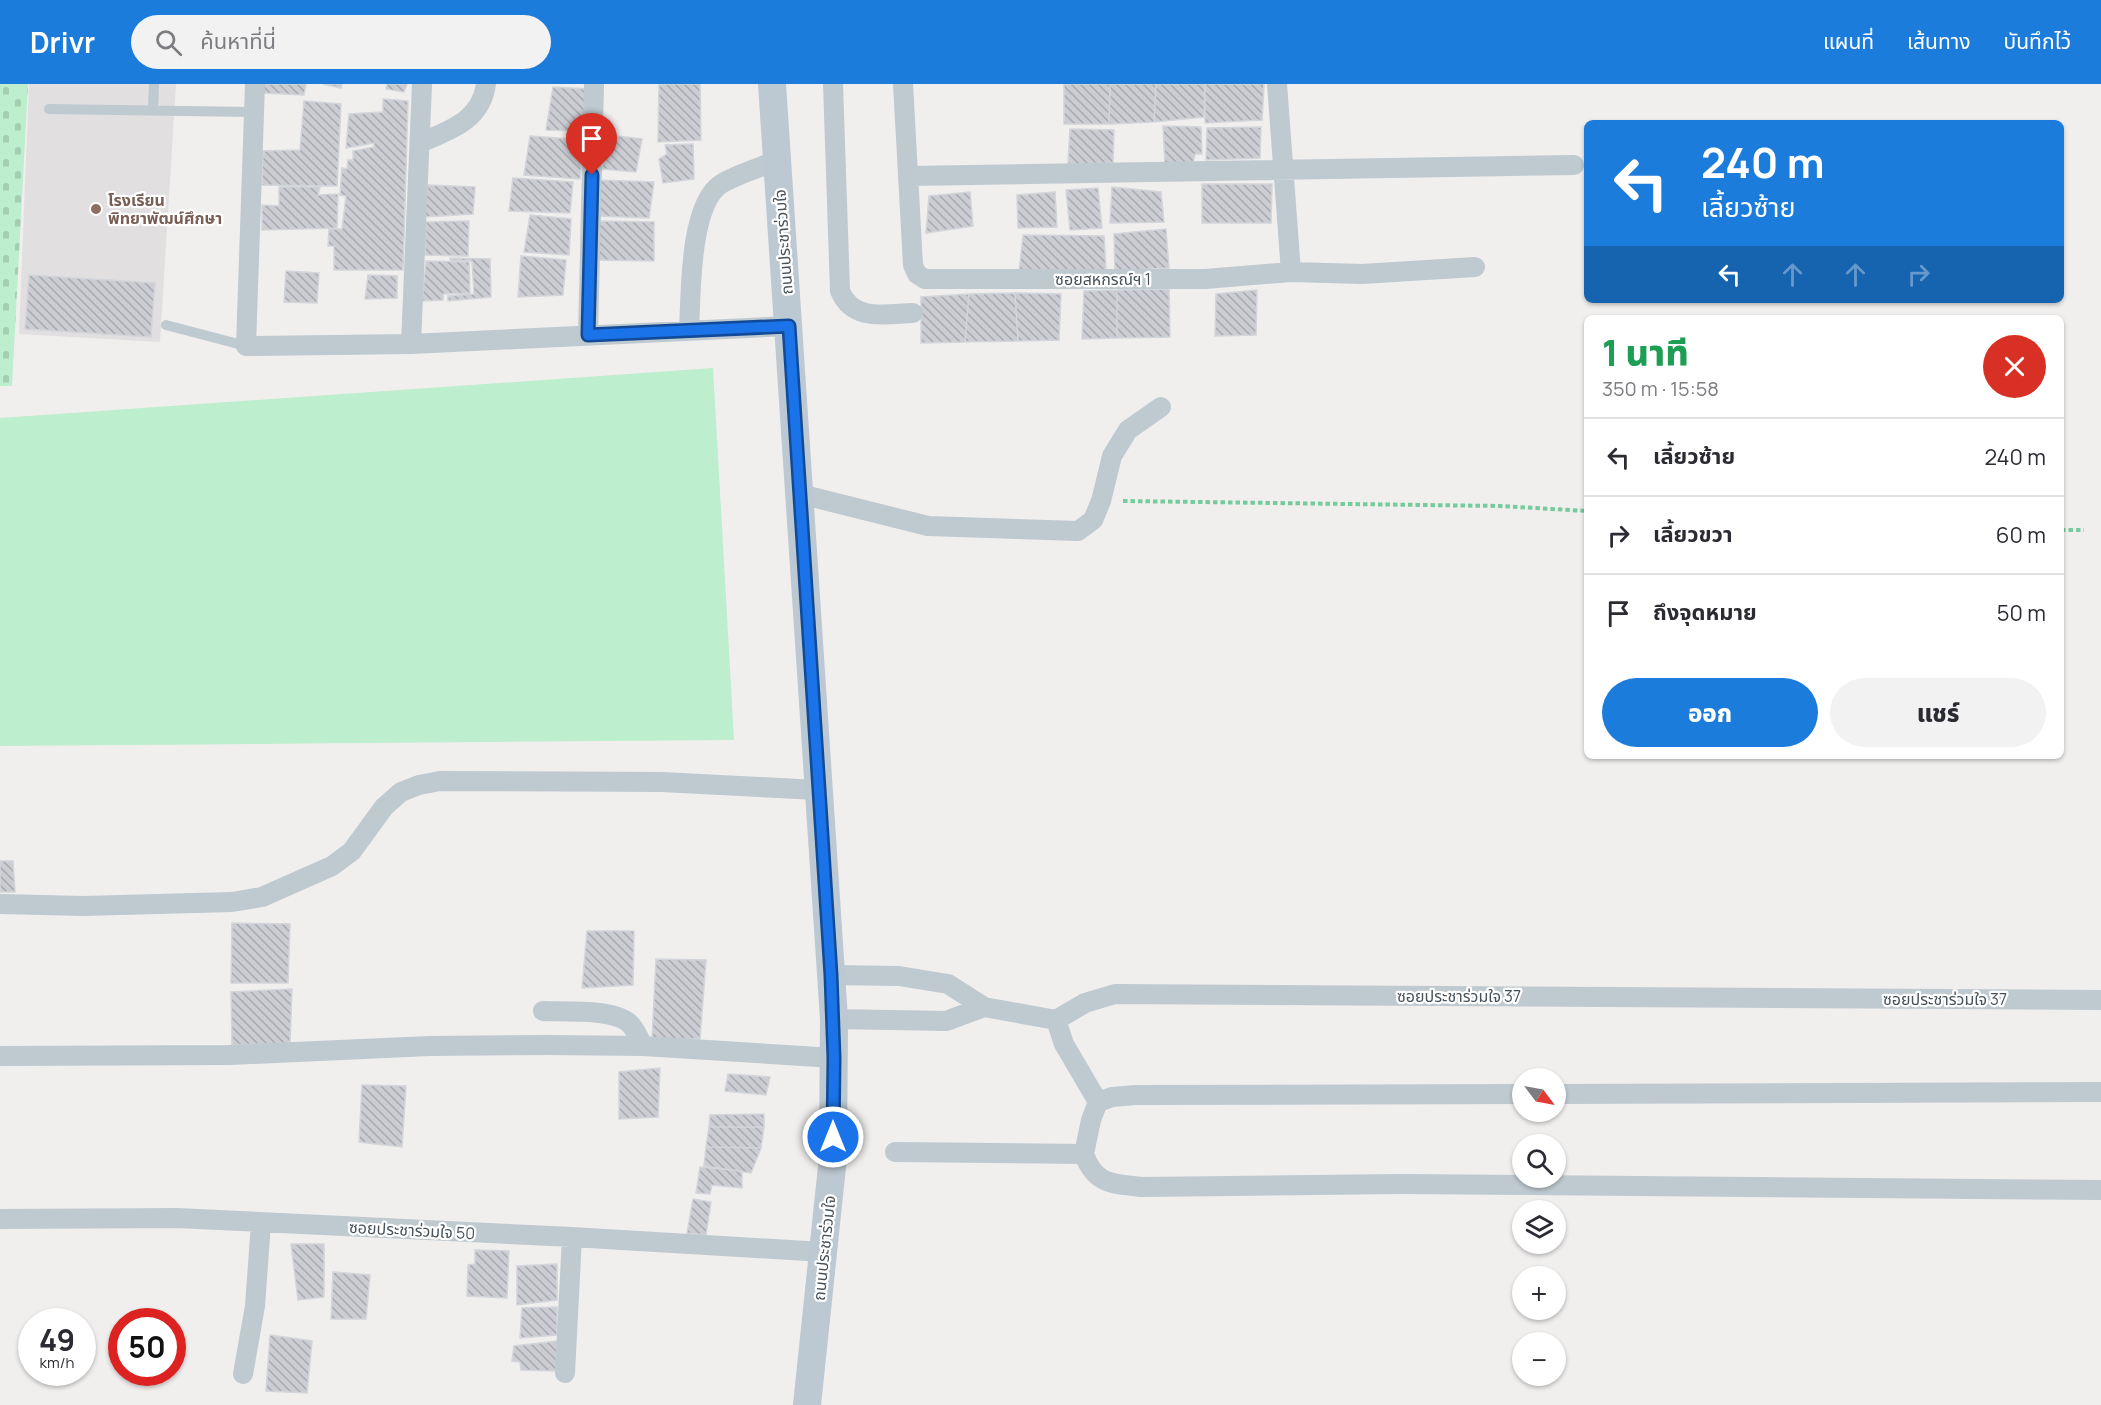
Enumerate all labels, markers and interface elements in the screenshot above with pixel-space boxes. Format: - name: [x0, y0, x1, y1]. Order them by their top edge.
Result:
- search box: [131, 15, 551, 69]
- text: Drivr: [30, 23, 95, 61]
- icon: search: [152, 26, 185, 59]
- text: ค้นหาที่นี่: [200, 26, 276, 56]
- text: แผนที่: [1823, 27, 1874, 55]
- text: เส้นทาง: [1907, 27, 1971, 55]
- text: บันทึกไว้: [2004, 27, 2071, 55]
- pin: [566, 113, 617, 175]
- icon: arrive: [575, 122, 608, 155]
- text: 240 m: [1701, 133, 1825, 191]
- icon: left: [1602, 144, 1680, 222]
- text: เลี้ยวซ้าย: [1701, 188, 1795, 225]
- place label: โรงเรียน พิทยาพัฒน์ศึกษา: [108, 189, 222, 229]
- street label: ถนนประชาร่วมใจ: [768, 189, 798, 295]
- marker: โรงเรียน พิทยาพัฒน์ศึกษา: [89, 202, 103, 216]
- icon: left: [1713, 258, 1746, 291]
- icon: ahead: [1776, 258, 1809, 291]
- icon: ahead: [1839, 258, 1872, 291]
- icon: right: [1902, 258, 1935, 291]
- street label: ซอยสหกรณ์ฯ 1: [1055, 268, 1151, 290]
- text: 1 นาที: [1602, 328, 1689, 377]
- button: close: [1983, 335, 2046, 398]
- text: 350 m · 15:58: [1602, 375, 1719, 402]
- icon: left: [1602, 441, 1635, 474]
- text: เลี้ยวซ้าย: [1653, 441, 1735, 471]
- text: 240 m: [1984, 442, 2046, 472]
- icon: right: [1602, 519, 1635, 552]
- text: เลี้ยวขวา: [1653, 519, 1733, 549]
- text: 60 m: [1996, 520, 2046, 550]
- icon: arrive: [1602, 597, 1635, 630]
- text: ถึงจุดหมาย: [1653, 597, 1757, 627]
- text: 50 m: [1997, 598, 2046, 628]
- button: ออก: [1602, 678, 1818, 747]
- button: แชร์: [1830, 678, 2046, 747]
- street label: ซอยประชาร่วมใจ 37: [1397, 985, 1521, 1007]
- street label: ซอยประชาร่วมใจ 37: [1883, 988, 2007, 1010]
- north arrow: [1512, 1068, 1566, 1122]
- map controls: [1512, 1068, 1566, 1386]
- position arrow: [801, 1105, 865, 1169]
- button: search: [1512, 1134, 1566, 1188]
- street label: ถนนประชาร่วมใจ: [808, 1194, 840, 1302]
- button: layers: [1512, 1200, 1566, 1254]
- street label: ซอยประชาร่วมใจ 50: [348, 1216, 476, 1244]
- button: +: [1512, 1266, 1566, 1320]
- speed limit sign: 50: [108, 1308, 186, 1386]
- text: 49: [39, 1319, 75, 1360]
- button: −: [1512, 1332, 1566, 1386]
- text: km/h: [40, 1352, 74, 1373]

